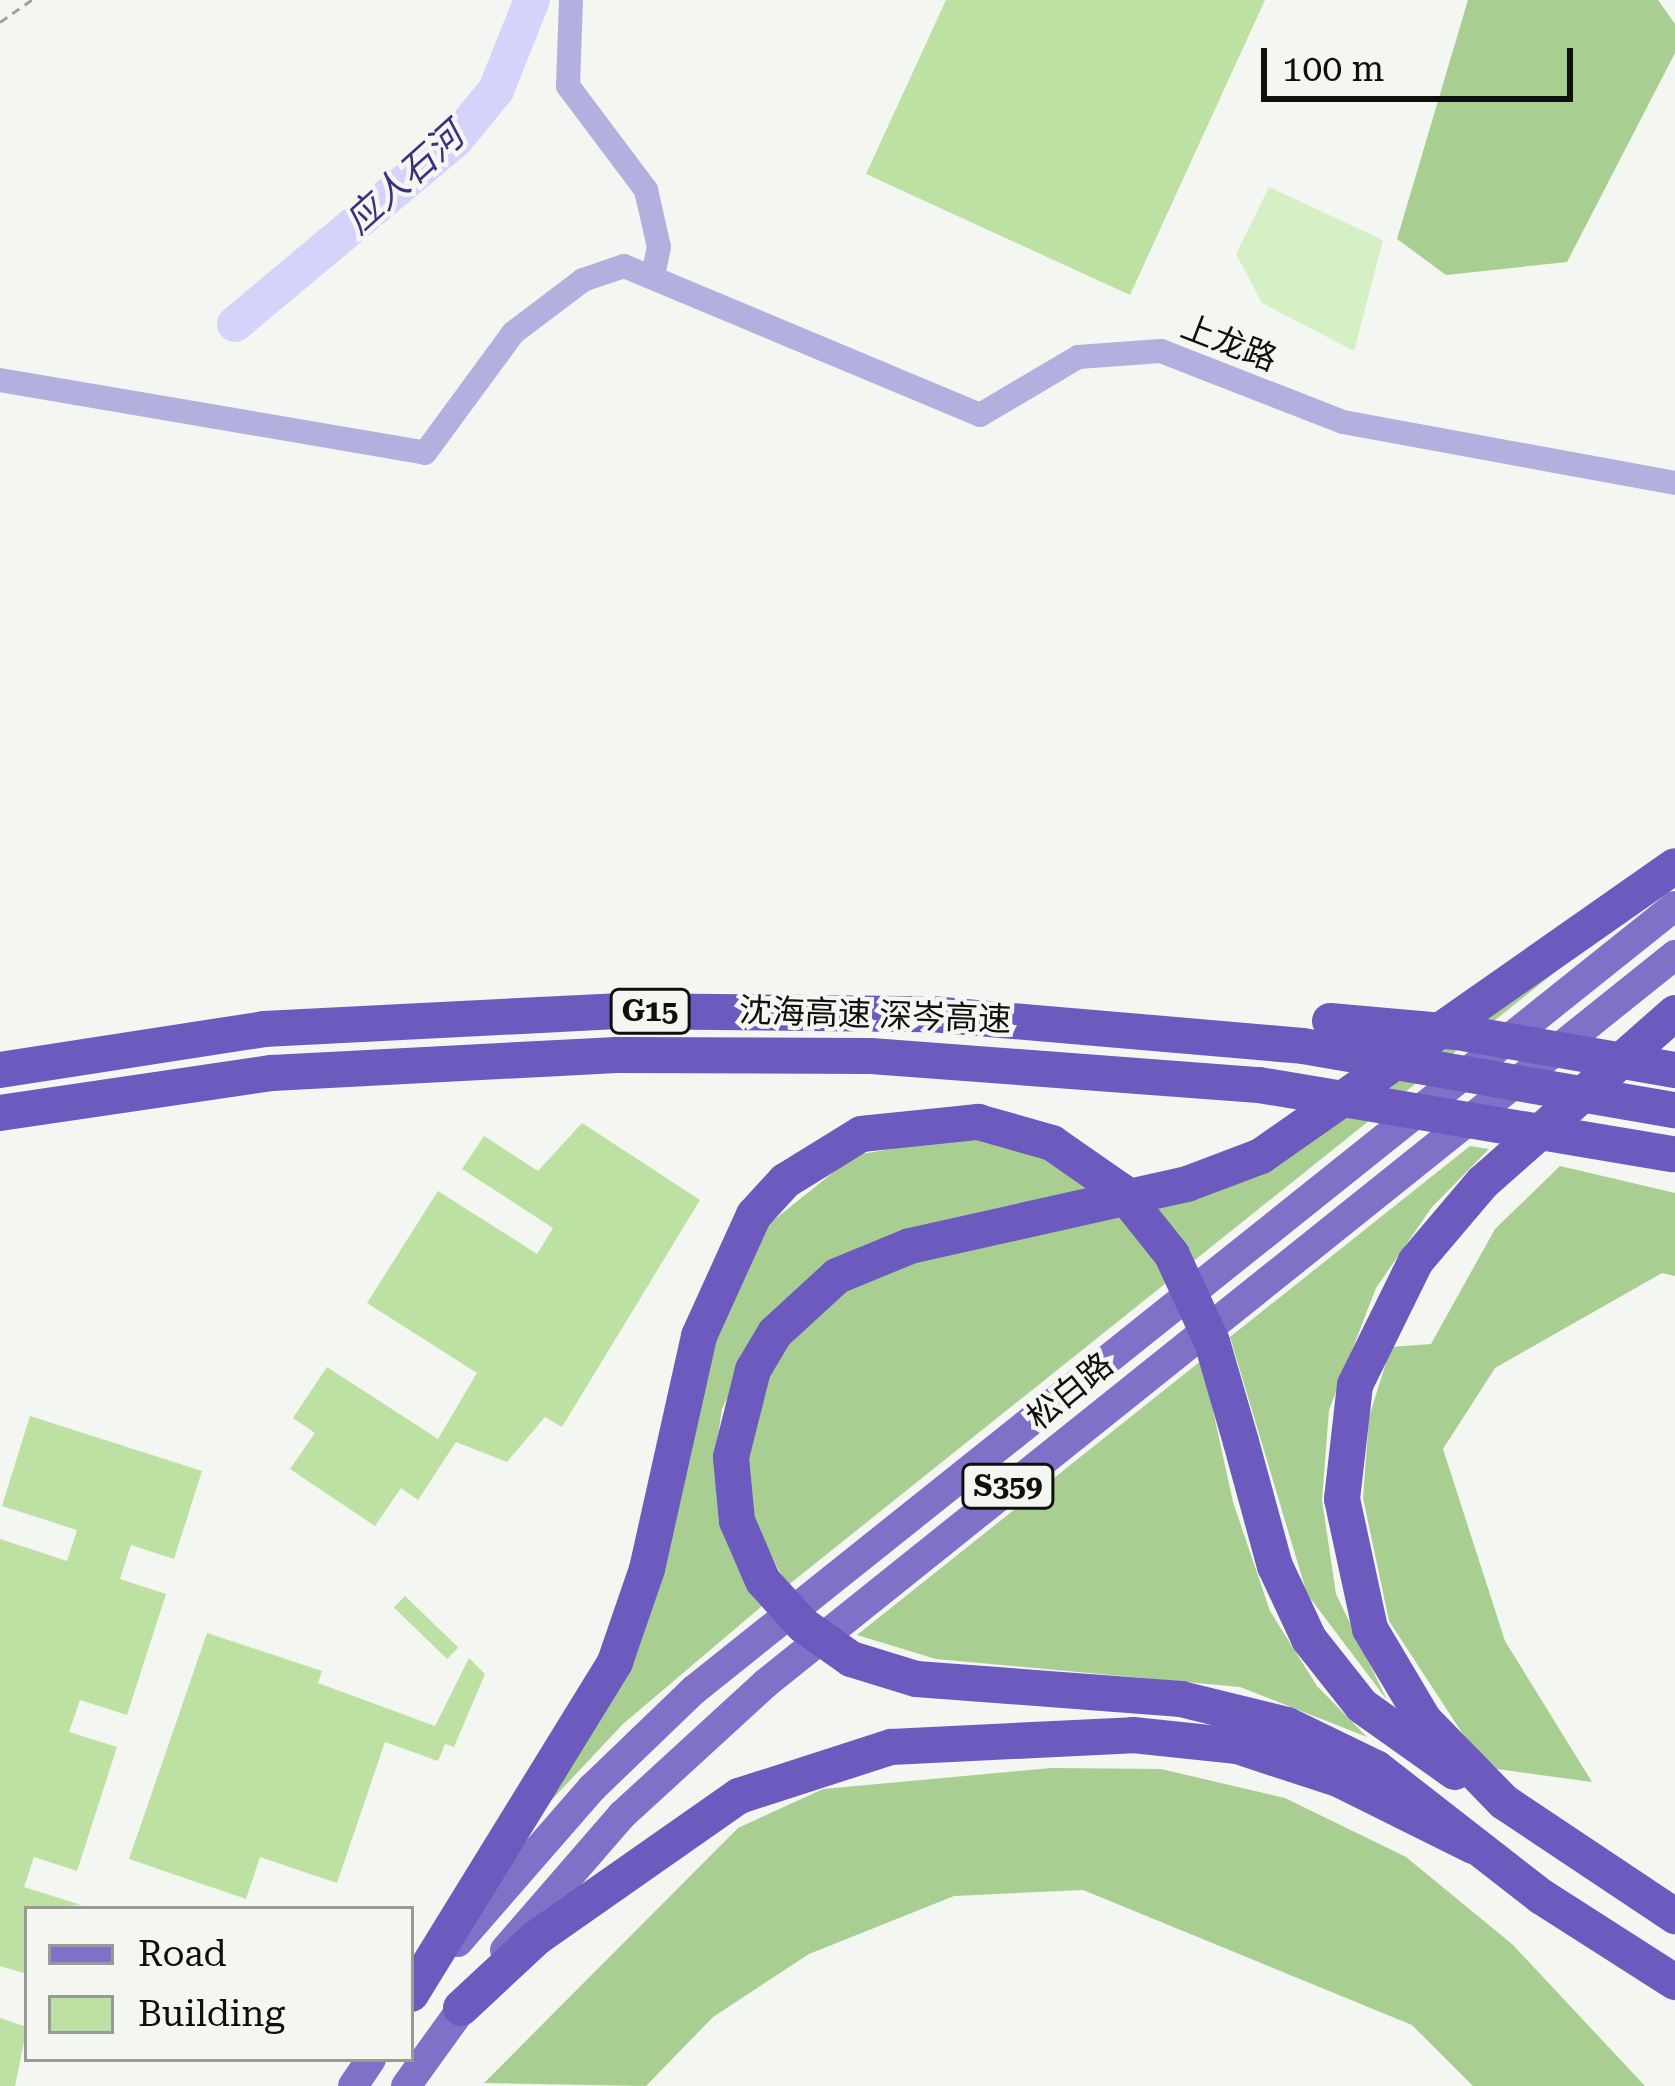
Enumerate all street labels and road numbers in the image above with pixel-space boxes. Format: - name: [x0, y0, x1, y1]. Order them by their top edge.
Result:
- street label: 上龙路: [1176, 307, 1282, 379]
- road number: G15: [608, 987, 692, 1035]
- street label: 沈海高速 深岑高速: [738, 990, 1012, 1040]
- street label: 松白路: [1019, 1344, 1121, 1438]
- road number: S359: [960, 1462, 1056, 1510]

